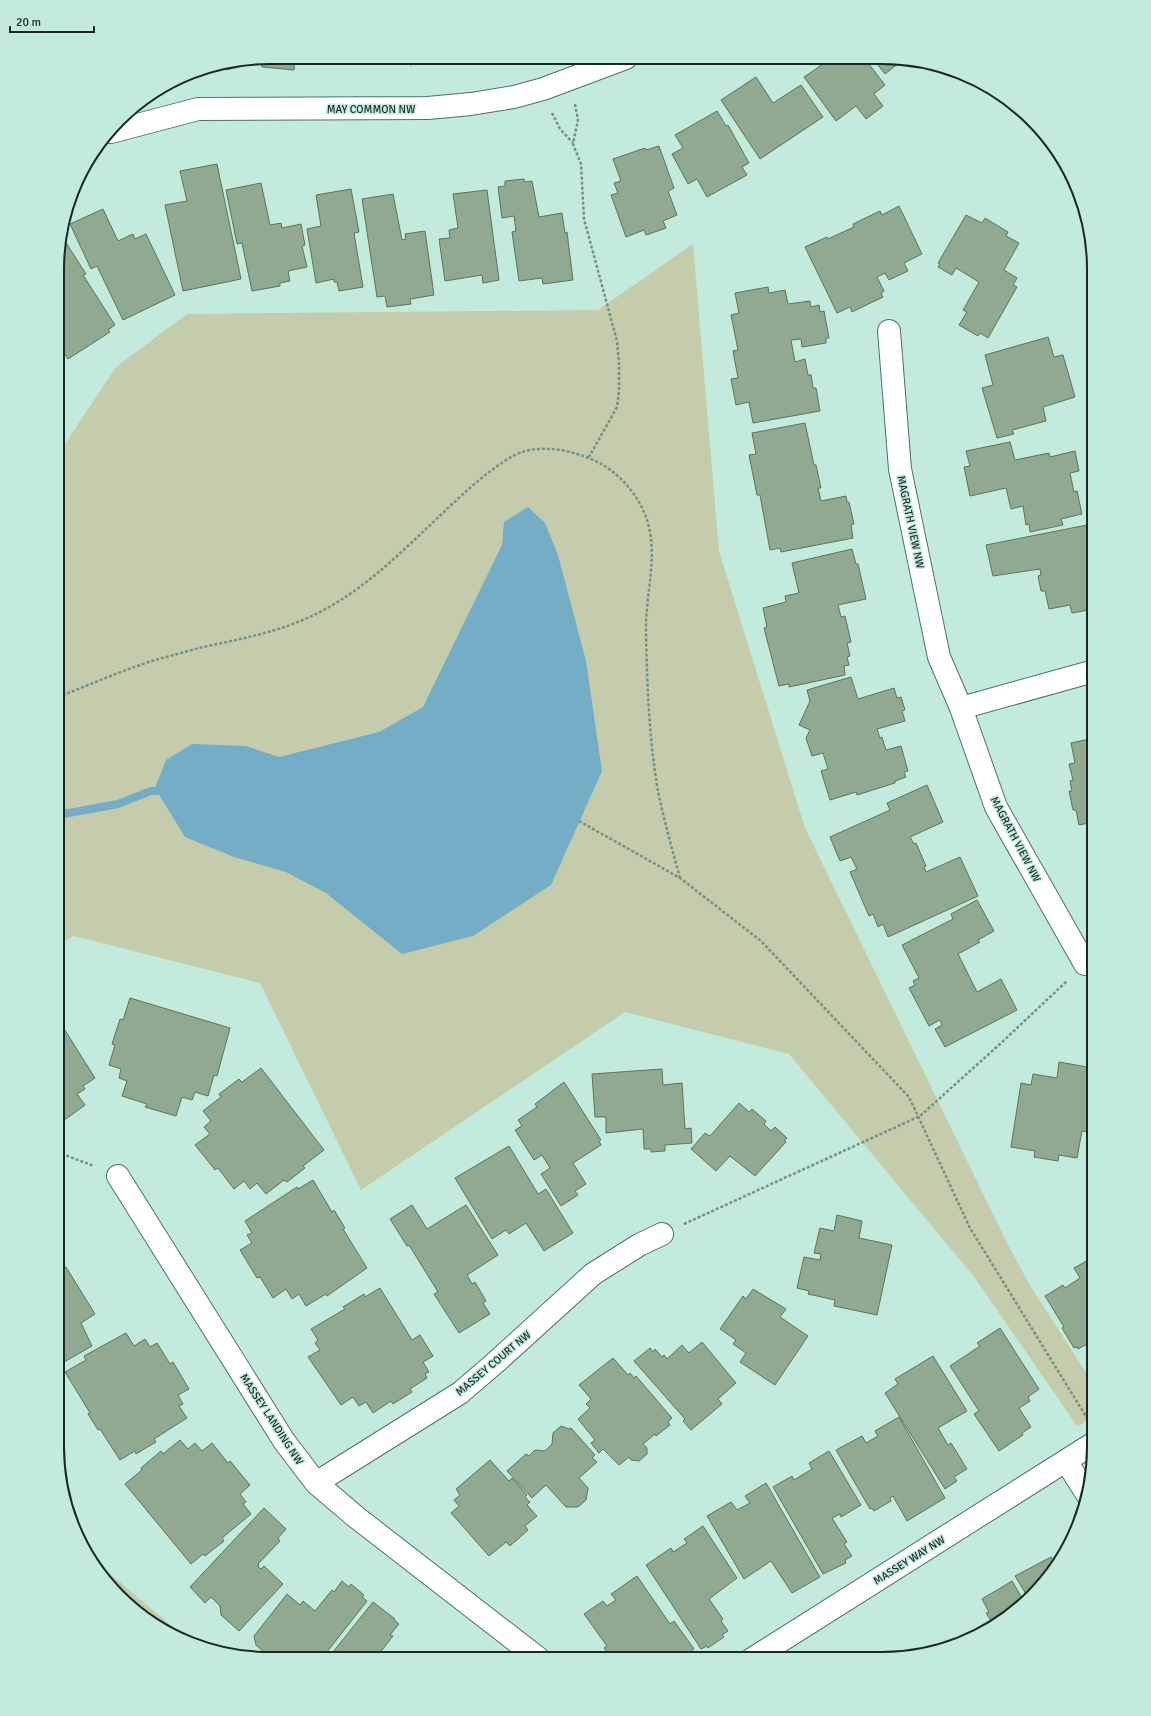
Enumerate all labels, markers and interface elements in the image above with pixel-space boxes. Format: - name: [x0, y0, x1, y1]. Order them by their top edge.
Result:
- scale bar: [10, 8, 94, 34]
- text: 20 m: [16, 15, 41, 30]
- street label: MAY COMMON NW: [327, 103, 416, 116]
- street label: MAGRATH VIEW NW: [894, 474, 927, 570]
- street label: MAGRATH VIEW NW: [988, 794, 1044, 885]
- street label: MASSEY COURT NW: [453, 1328, 534, 1399]
- street label: MASSEY LANDING NW: [237, 1371, 306, 1468]
- street label: MASSEY WAY NW: [871, 1533, 948, 1588]

